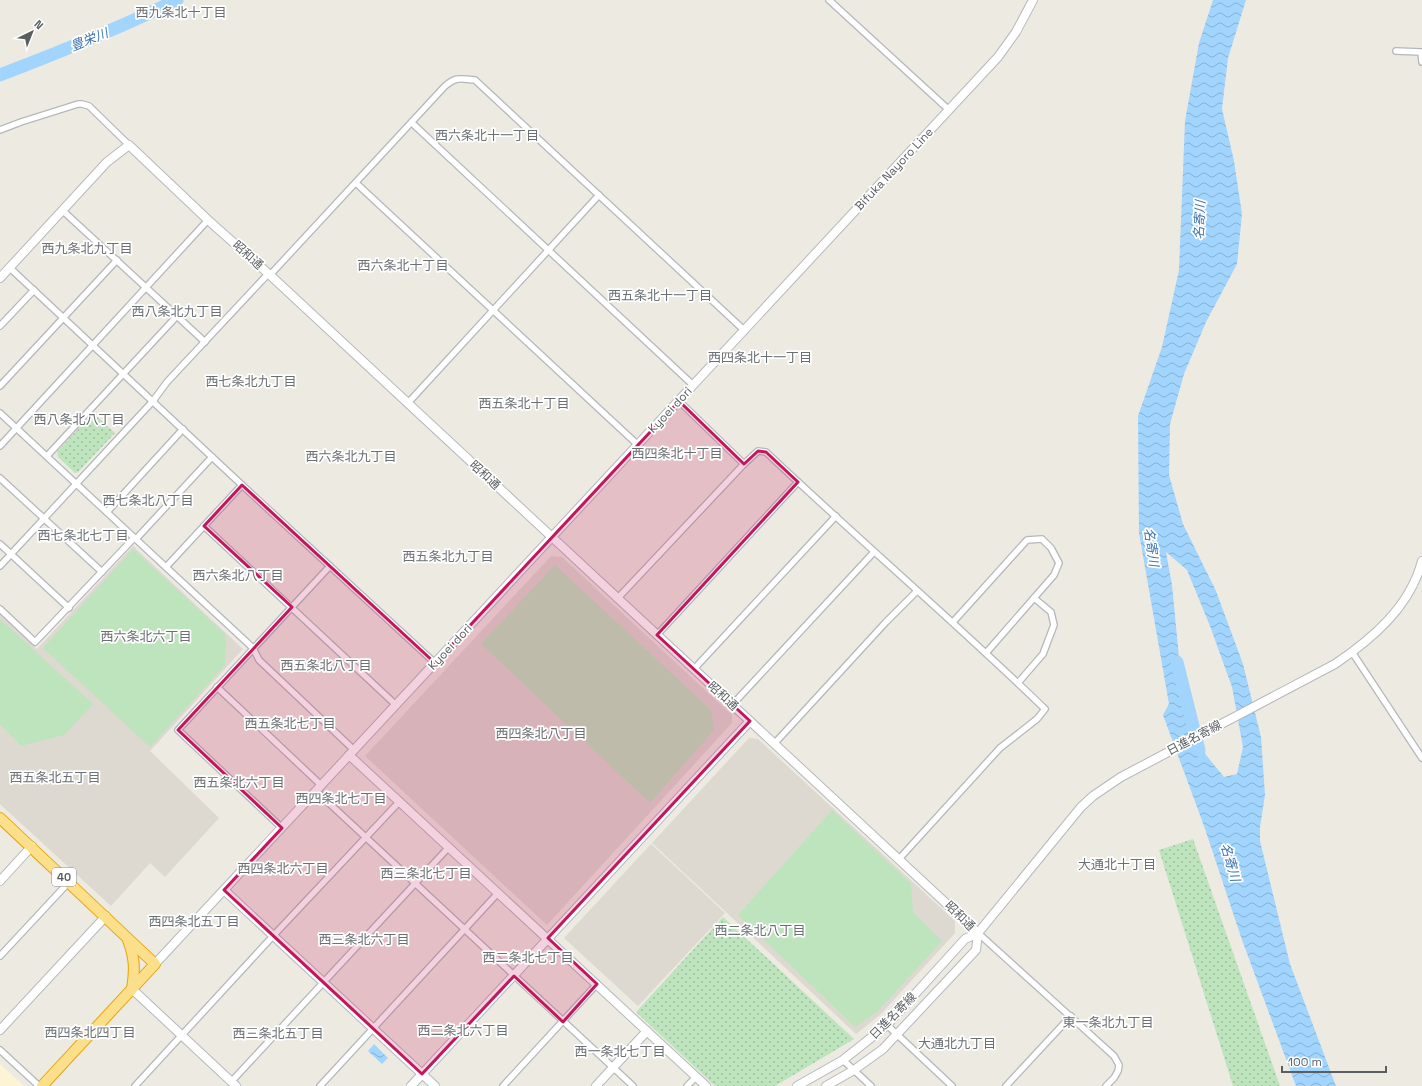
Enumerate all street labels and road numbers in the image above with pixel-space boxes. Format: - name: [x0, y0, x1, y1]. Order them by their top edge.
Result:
- street label: Bifuka Nayoro Line: [851, 124, 937, 214]
- street label: 昭和通: [229, 237, 267, 273]
- street label: Kyoei dori: [644, 383, 696, 437]
- street label: 昭和通: [466, 457, 504, 493]
- street label: Kyoei dori: [424, 620, 476, 674]
- street label: 昭和通: [704, 678, 742, 714]
- street label: 日進名寄線: [1164, 717, 1224, 759]
- road number: 40: [52, 868, 76, 886]
- street label: 昭和通: [941, 898, 979, 934]
- street label: 日進名寄線: [866, 989, 920, 1043]

